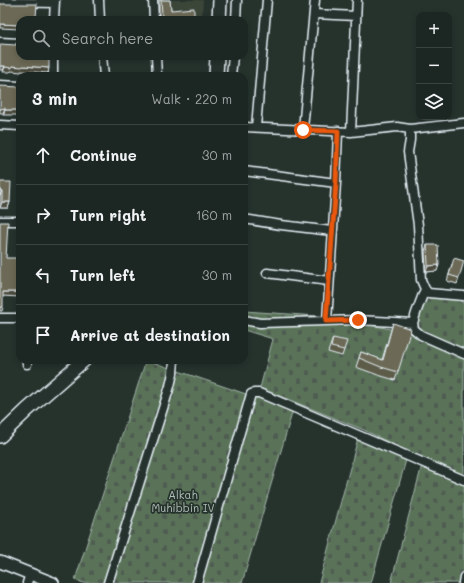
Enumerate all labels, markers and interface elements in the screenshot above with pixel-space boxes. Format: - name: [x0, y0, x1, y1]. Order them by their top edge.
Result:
- map controls: [416, 12, 452, 120]
- button: +: [416, 12, 452, 48]
- search box: [16, 16, 248, 60]
- icon: search: [30, 27, 52, 49]
- text: Search here: [62, 28, 153, 48]
- button: −: [416, 48, 452, 84]
- button: layers: [416, 84, 452, 120]
- text: 3 min: [32, 87, 77, 109]
- text: Walk · 220 m: [151, 90, 232, 107]
- route start: [294, 121, 312, 139]
- icon: ahead: [32, 144, 54, 166]
- text: Continue: [70, 145, 137, 165]
- text: 30 m: [202, 146, 232, 163]
- icon: right: [32, 204, 54, 226]
- text: Turn right: [70, 205, 147, 225]
- text: 160 m: [196, 206, 232, 223]
- icon: left: [32, 264, 54, 286]
- text: Turn left: [70, 265, 135, 285]
- text: 30 m: [202, 266, 232, 283]
- route end: [349, 311, 367, 329]
- icon: arrive: [32, 324, 54, 346]
- text: Arrive at destination: [70, 325, 230, 345]
- park label: Alkah Muhibbin IV: [151, 487, 215, 515]

